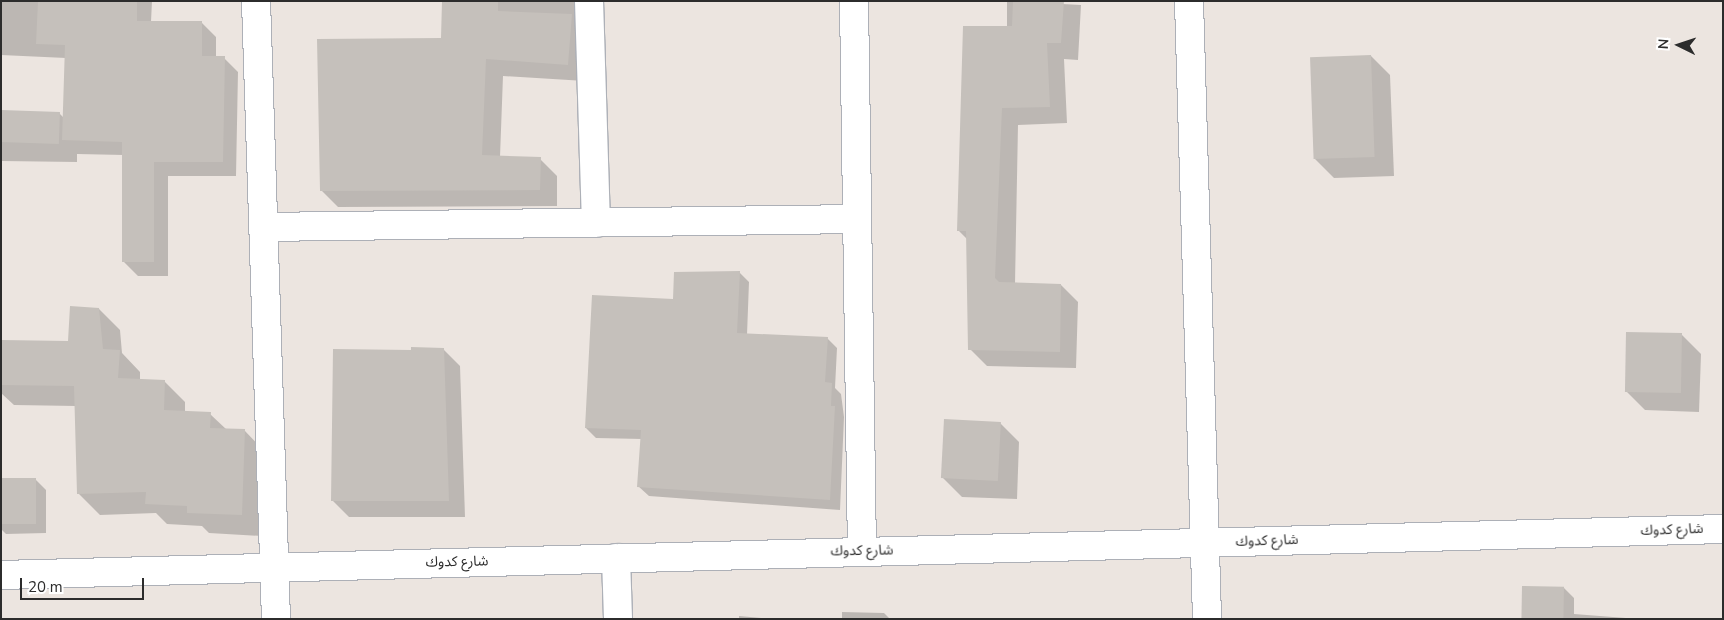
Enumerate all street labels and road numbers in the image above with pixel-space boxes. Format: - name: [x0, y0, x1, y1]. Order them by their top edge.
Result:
- street label: شارع كدوك: [1640, 521, 1704, 539]
- street label: شارع كدوك: [1235, 532, 1299, 550]
- street label: شارع كدوك: [831, 542, 893, 560]
- street label: شارع كدوك: [426, 553, 488, 571]

